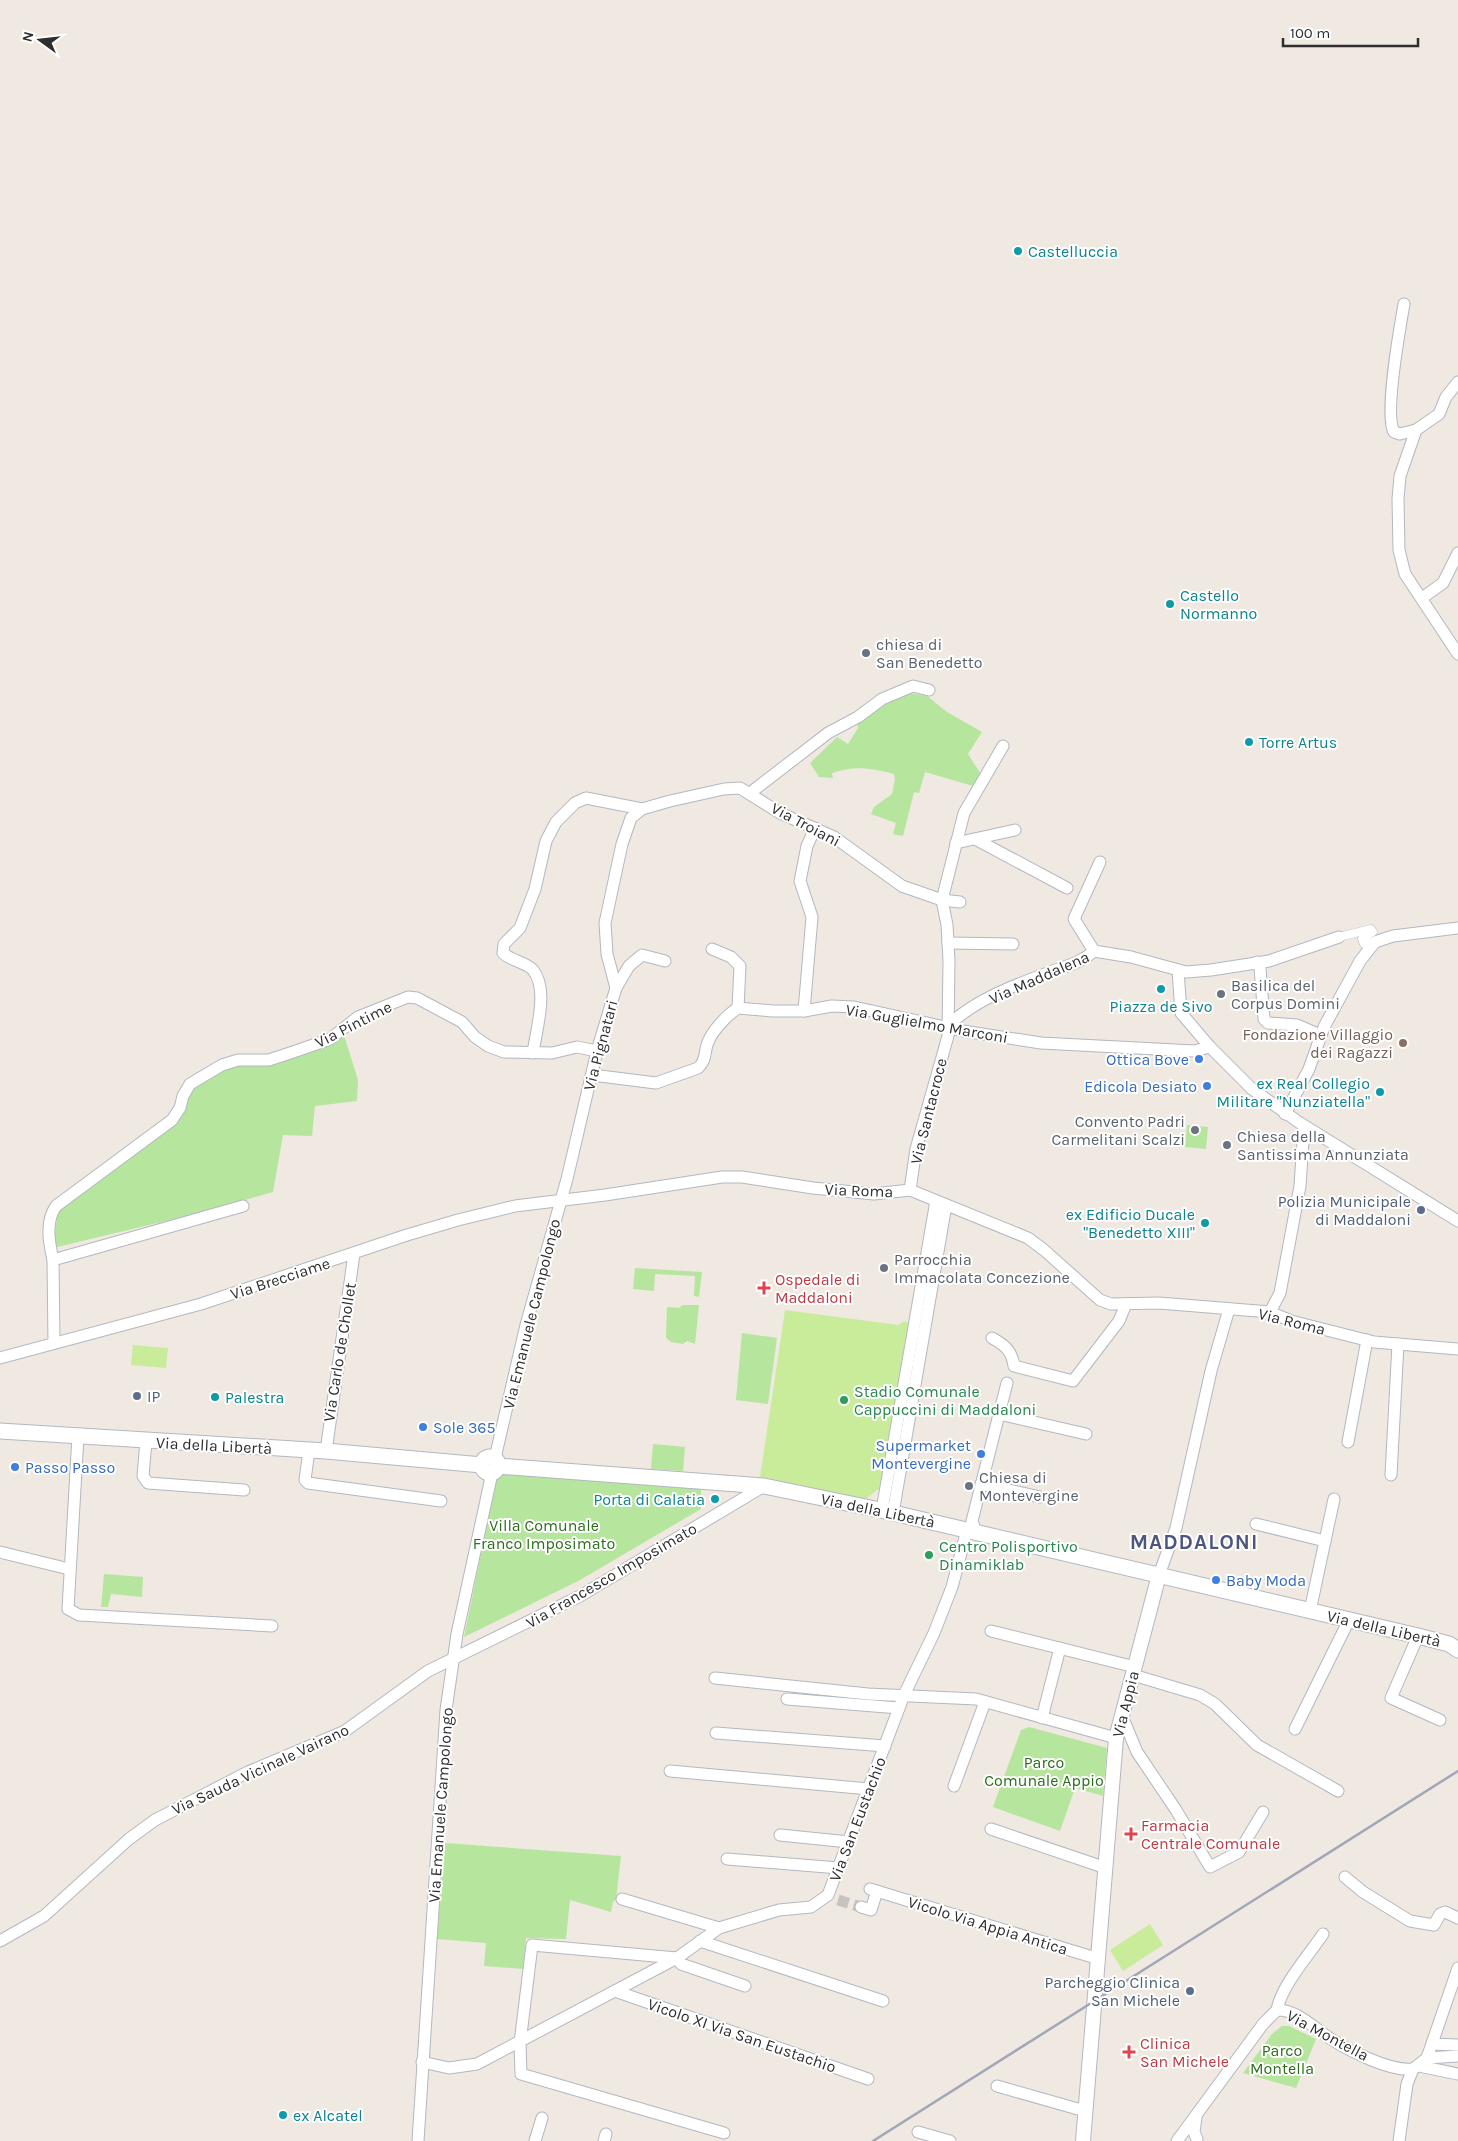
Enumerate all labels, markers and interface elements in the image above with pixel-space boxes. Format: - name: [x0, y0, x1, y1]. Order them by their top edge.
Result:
- north arrow: [15, 15, 65, 65]
- scale bar: [1283, 15, 1418, 47]
- text: 100 m: [1290, 24, 1330, 42]
- text: N: [18, 30, 37, 44]
- place label: Castelluccia: [1028, 242, 1118, 261]
- marker: Castelluccia: [1012, 245, 1024, 257]
- place label: Castello Normanno: [1180, 586, 1257, 623]
- marker: Castello Normanno: [1164, 598, 1176, 610]
- place label: chiesa di San Benedetto: [876, 635, 982, 672]
- marker: chiesa di San Benedetto: [860, 647, 872, 659]
- place label: Torre Artus: [1259, 733, 1337, 752]
- marker: Torre Artus: [1243, 736, 1255, 748]
- street label: Via Troiani: [768, 798, 844, 851]
- street label: Via Maddalena: [986, 947, 1092, 1008]
- place label: Basilica del Corpus Domini: [1231, 976, 1340, 1013]
- marker: Piazza de Sivo: [1155, 983, 1167, 995]
- marker: Basilica del Corpus Domini: [1215, 988, 1227, 1000]
- street label: Via Pintime: [312, 997, 395, 1052]
- place label: Piazza de Sivo: [1110, 997, 1212, 1016]
- street label: Via Pignatari: [579, 998, 622, 1092]
- street label: Via Guglielmo Marconi: [844, 1000, 1010, 1047]
- place label: Fondazione Villaggio dei Ragazzi: [1242, 1025, 1393, 1062]
- marker: Fondazione Villaggio dei Ragazzi: [1397, 1037, 1409, 1049]
- place label: Ottica Bove: [1106, 1050, 1189, 1069]
- marker: Ottica Bove: [1193, 1053, 1205, 1065]
- street label: Via Santacroce: [906, 1056, 951, 1166]
- place label: ex Real Collegio Militare "Nunziatella": [1217, 1074, 1370, 1111]
- place label: Edicola Desiato: [1084, 1077, 1197, 1096]
- marker: Edicola Desiato: [1201, 1080, 1213, 1092]
- marker: ex Real Collegio Militare "Nunziatella": [1374, 1086, 1386, 1098]
- place label: Convento Padri Carmelitani Scalzi: [1052, 1112, 1185, 1149]
- marker: Convento Padri Carmelitani Scalzi: [1189, 1124, 1201, 1136]
- place label: Chiesa della Santissima Annunziata: [1237, 1127, 1409, 1164]
- marker: Chiesa della Santissima Annunziata: [1221, 1139, 1233, 1151]
- street label: Via Roma: [824, 1180, 894, 1201]
- place label: Polizia Municipale di Maddaloni: [1278, 1192, 1411, 1229]
- marker: Polizia Municipale di Maddaloni: [1415, 1204, 1427, 1216]
- place label: ex Edificio Ducale "Benedetto XIII": [1066, 1205, 1195, 1242]
- street label: Via Emanuele Campolongo: [499, 1217, 564, 1411]
- marker: ex Edificio Ducale "Benedetto XIII": [1199, 1217, 1211, 1229]
- place label: Parrocchia Immacolata Concezione: [894, 1250, 1070, 1287]
- street label: Via Brecciame: [228, 1253, 332, 1304]
- marker: Parrocchia Immacolata Concezione: [878, 1262, 890, 1274]
- place label: Ospedale di Maddaloni: [775, 1270, 860, 1307]
- street label: Via Carlo de Chollet: [319, 1281, 360, 1423]
- marker: Ospedale di Maddaloni: [757, 1281, 771, 1295]
- street label: Via Roma: [1256, 1304, 1328, 1339]
- place label: Stadio Comunale Cappuccini di Maddaloni: [854, 1382, 1036, 1419]
- place label: IP: [147, 1387, 160, 1406]
- place label: Palestra: [225, 1388, 284, 1407]
- marker: IP: [131, 1390, 143, 1402]
- marker: Palestra: [209, 1391, 221, 1403]
- marker: Stadio Comunale Cappuccini di Maddaloni: [838, 1394, 850, 1406]
- place label: Sole 365: [433, 1418, 496, 1437]
- marker: Sole 365: [417, 1421, 429, 1433]
- street label: Via della Libertà: [155, 1433, 272, 1458]
- place label: Supermarket Montevergine: [871, 1436, 971, 1473]
- marker: Supermarket Montevergine: [975, 1448, 987, 1460]
- place label: Passo Passo: [25, 1458, 115, 1477]
- marker: Passo Passo: [9, 1461, 21, 1473]
- place label: Chiesa di Montevergine: [979, 1468, 1079, 1505]
- marker: Chiesa di Montevergine: [963, 1480, 975, 1492]
- street label: Via della Libertà: [819, 1489, 937, 1532]
- place label: Porta di Calatia: [593, 1490, 705, 1509]
- marker: Porta di Calatia: [709, 1493, 721, 1505]
- park label: Villa Comunale Franco Imposimato: [473, 1516, 615, 1553]
- street label: Via Francesco Imposimato: [523, 1519, 700, 1632]
- district label: MADDALONI: [1130, 1530, 1258, 1554]
- place label: Centro Polisportivo Dinamiklab: [939, 1537, 1078, 1574]
- marker: Centro Polisportivo Dinamiklab: [923, 1549, 935, 1561]
- place label: Baby Moda: [1226, 1571, 1306, 1590]
- marker: Baby Moda: [1210, 1574, 1222, 1586]
- street label: Via della Libertà: [1325, 1606, 1443, 1651]
- street label: Via Appia: [1108, 1669, 1143, 1739]
- street label: Via Emanuele Campolongo: [424, 1707, 457, 1903]
- street label: Via Sauda Vicinale Vairano: [169, 1720, 352, 1819]
- park label: Parco Comunale Appio: [984, 1753, 1104, 1790]
- street label: Via San Eustachio: [825, 1754, 890, 1884]
- place label: Farmacia Centrale Comunale: [1141, 1816, 1280, 1853]
- marker: Farmacia Centrale Comunale: [1125, 1828, 1137, 1840]
- street label: Vicolo Via Appia Antica: [906, 1892, 1070, 1959]
- place label: Parcheggio Clinica San Michele: [1045, 1973, 1180, 2010]
- marker: Parcheggio Clinica San Michele: [1184, 1985, 1196, 1997]
- street label: Vicolo XI Via San Eustachio: [645, 1994, 839, 2077]
- street label: Via Montella: [1283, 2006, 1372, 2065]
- place label: Clinica San Michele: [1140, 2034, 1229, 2071]
- park label: Parco Montella: [1250, 2041, 1314, 2078]
- marker: Clinica San Michele: [1122, 2045, 1136, 2059]
- place label: ex Alcatel: [293, 2106, 363, 2125]
- marker: ex Alcatel: [277, 2109, 289, 2121]

